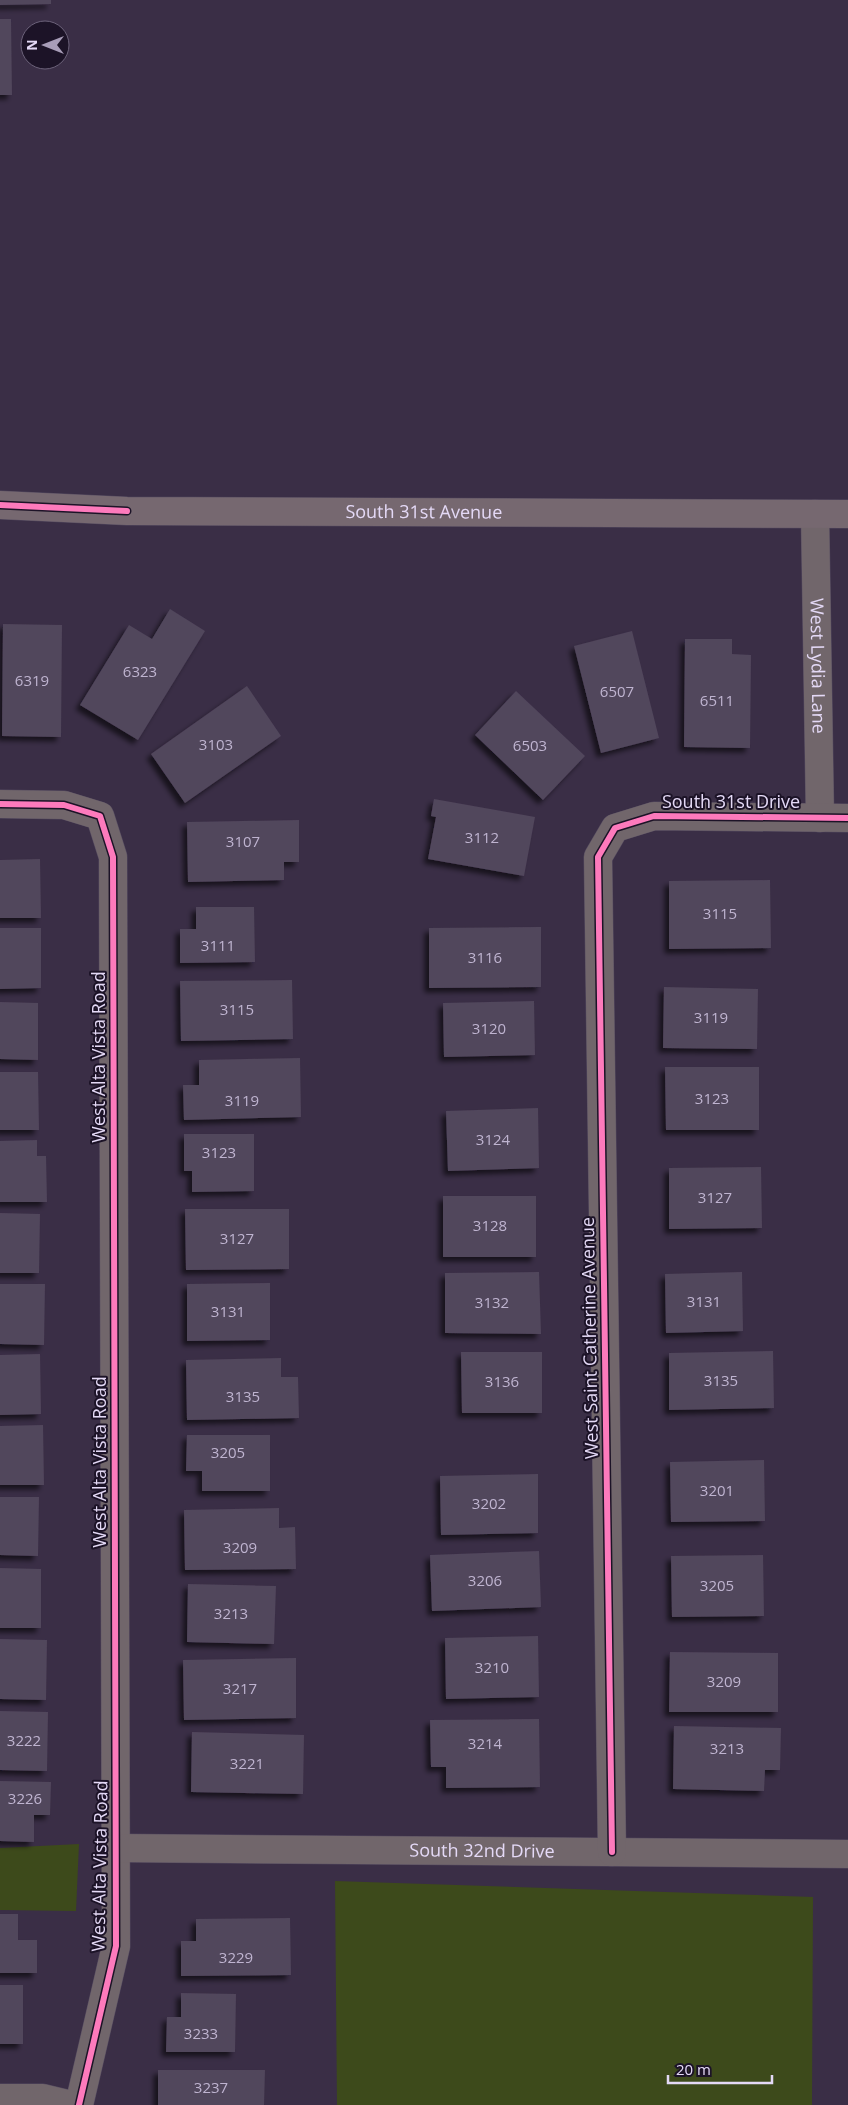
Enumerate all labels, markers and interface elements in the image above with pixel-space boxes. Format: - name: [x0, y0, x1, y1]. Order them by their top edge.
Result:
- north arrow: [20, 20, 70, 70]
- text: N: [22, 39, 41, 51]
- street label: South 31st Avenue: [345, 499, 502, 524]
- street label: West Lydia Lane: [805, 598, 832, 734]
- house number: 6323: [123, 661, 157, 681]
- house number: 6319: [15, 670, 49, 690]
- house number: 6507: [600, 681, 634, 701]
- house number: 6511: [700, 690, 734, 710]
- house number: 3103: [199, 734, 233, 754]
- house number: 6503: [513, 735, 547, 755]
- street label: South 31st Drive: [662, 789, 800, 813]
- house number: 3112: [465, 827, 499, 847]
- house number: 3107: [226, 831, 260, 851]
- house number: 3115: [703, 903, 737, 923]
- house number: 3111: [201, 935, 235, 955]
- house number: 3116: [468, 947, 502, 967]
- street label: West Alta Vista Road: [86, 971, 110, 1143]
- house number: 3115: [220, 999, 254, 1019]
- house number: 3119: [694, 1007, 728, 1027]
- house number: 3120: [472, 1018, 506, 1038]
- house number: 3123: [695, 1088, 729, 1108]
- house number: 3119: [225, 1090, 259, 1110]
- house number: 3124: [476, 1129, 511, 1149]
- house number: 3123: [202, 1142, 236, 1162]
- house number: 3127: [698, 1187, 732, 1207]
- house number: 3128: [473, 1215, 507, 1235]
- street label: West Saint Catherine Avenue: [575, 1217, 603, 1459]
- house number: 3127: [220, 1228, 254, 1248]
- house number: 3131: [687, 1291, 721, 1311]
- house number: 3132: [475, 1292, 509, 1312]
- house number: 3131: [211, 1301, 245, 1321]
- house number: 3135: [704, 1370, 738, 1390]
- house number: 3136: [485, 1371, 519, 1391]
- street label: West Alta Vista Road: [87, 1376, 111, 1548]
- house number: 3135: [226, 1386, 260, 1406]
- house number: 3205: [211, 1442, 245, 1462]
- house number: 3201: [700, 1480, 734, 1500]
- house number: 3202: [472, 1493, 506, 1513]
- house number: 3209: [223, 1537, 257, 1557]
- house number: 3206: [468, 1570, 502, 1590]
- house number: 3205: [700, 1575, 734, 1595]
- house number: 3213: [214, 1603, 248, 1623]
- house number: 3210: [475, 1657, 509, 1677]
- house number: 3209: [707, 1671, 741, 1691]
- house number: 3217: [223, 1678, 257, 1698]
- house number: 3222: [7, 1730, 41, 1750]
- house number: 3214: [468, 1733, 503, 1753]
- house number: 3213: [710, 1738, 744, 1758]
- house number: 3221: [230, 1753, 264, 1773]
- street label: West Alta Vista Road: [86, 1780, 112, 1952]
- house number: 3226: [8, 1788, 42, 1808]
- street label: South 32nd Drive: [409, 1837, 555, 1863]
- house number: 3229: [219, 1947, 253, 1967]
- house number: 3233: [184, 2023, 218, 2043]
- scale bar: [668, 2052, 772, 2084]
- text: 20 m: [676, 2059, 711, 2079]
- house number: 3237: [194, 2077, 228, 2097]

